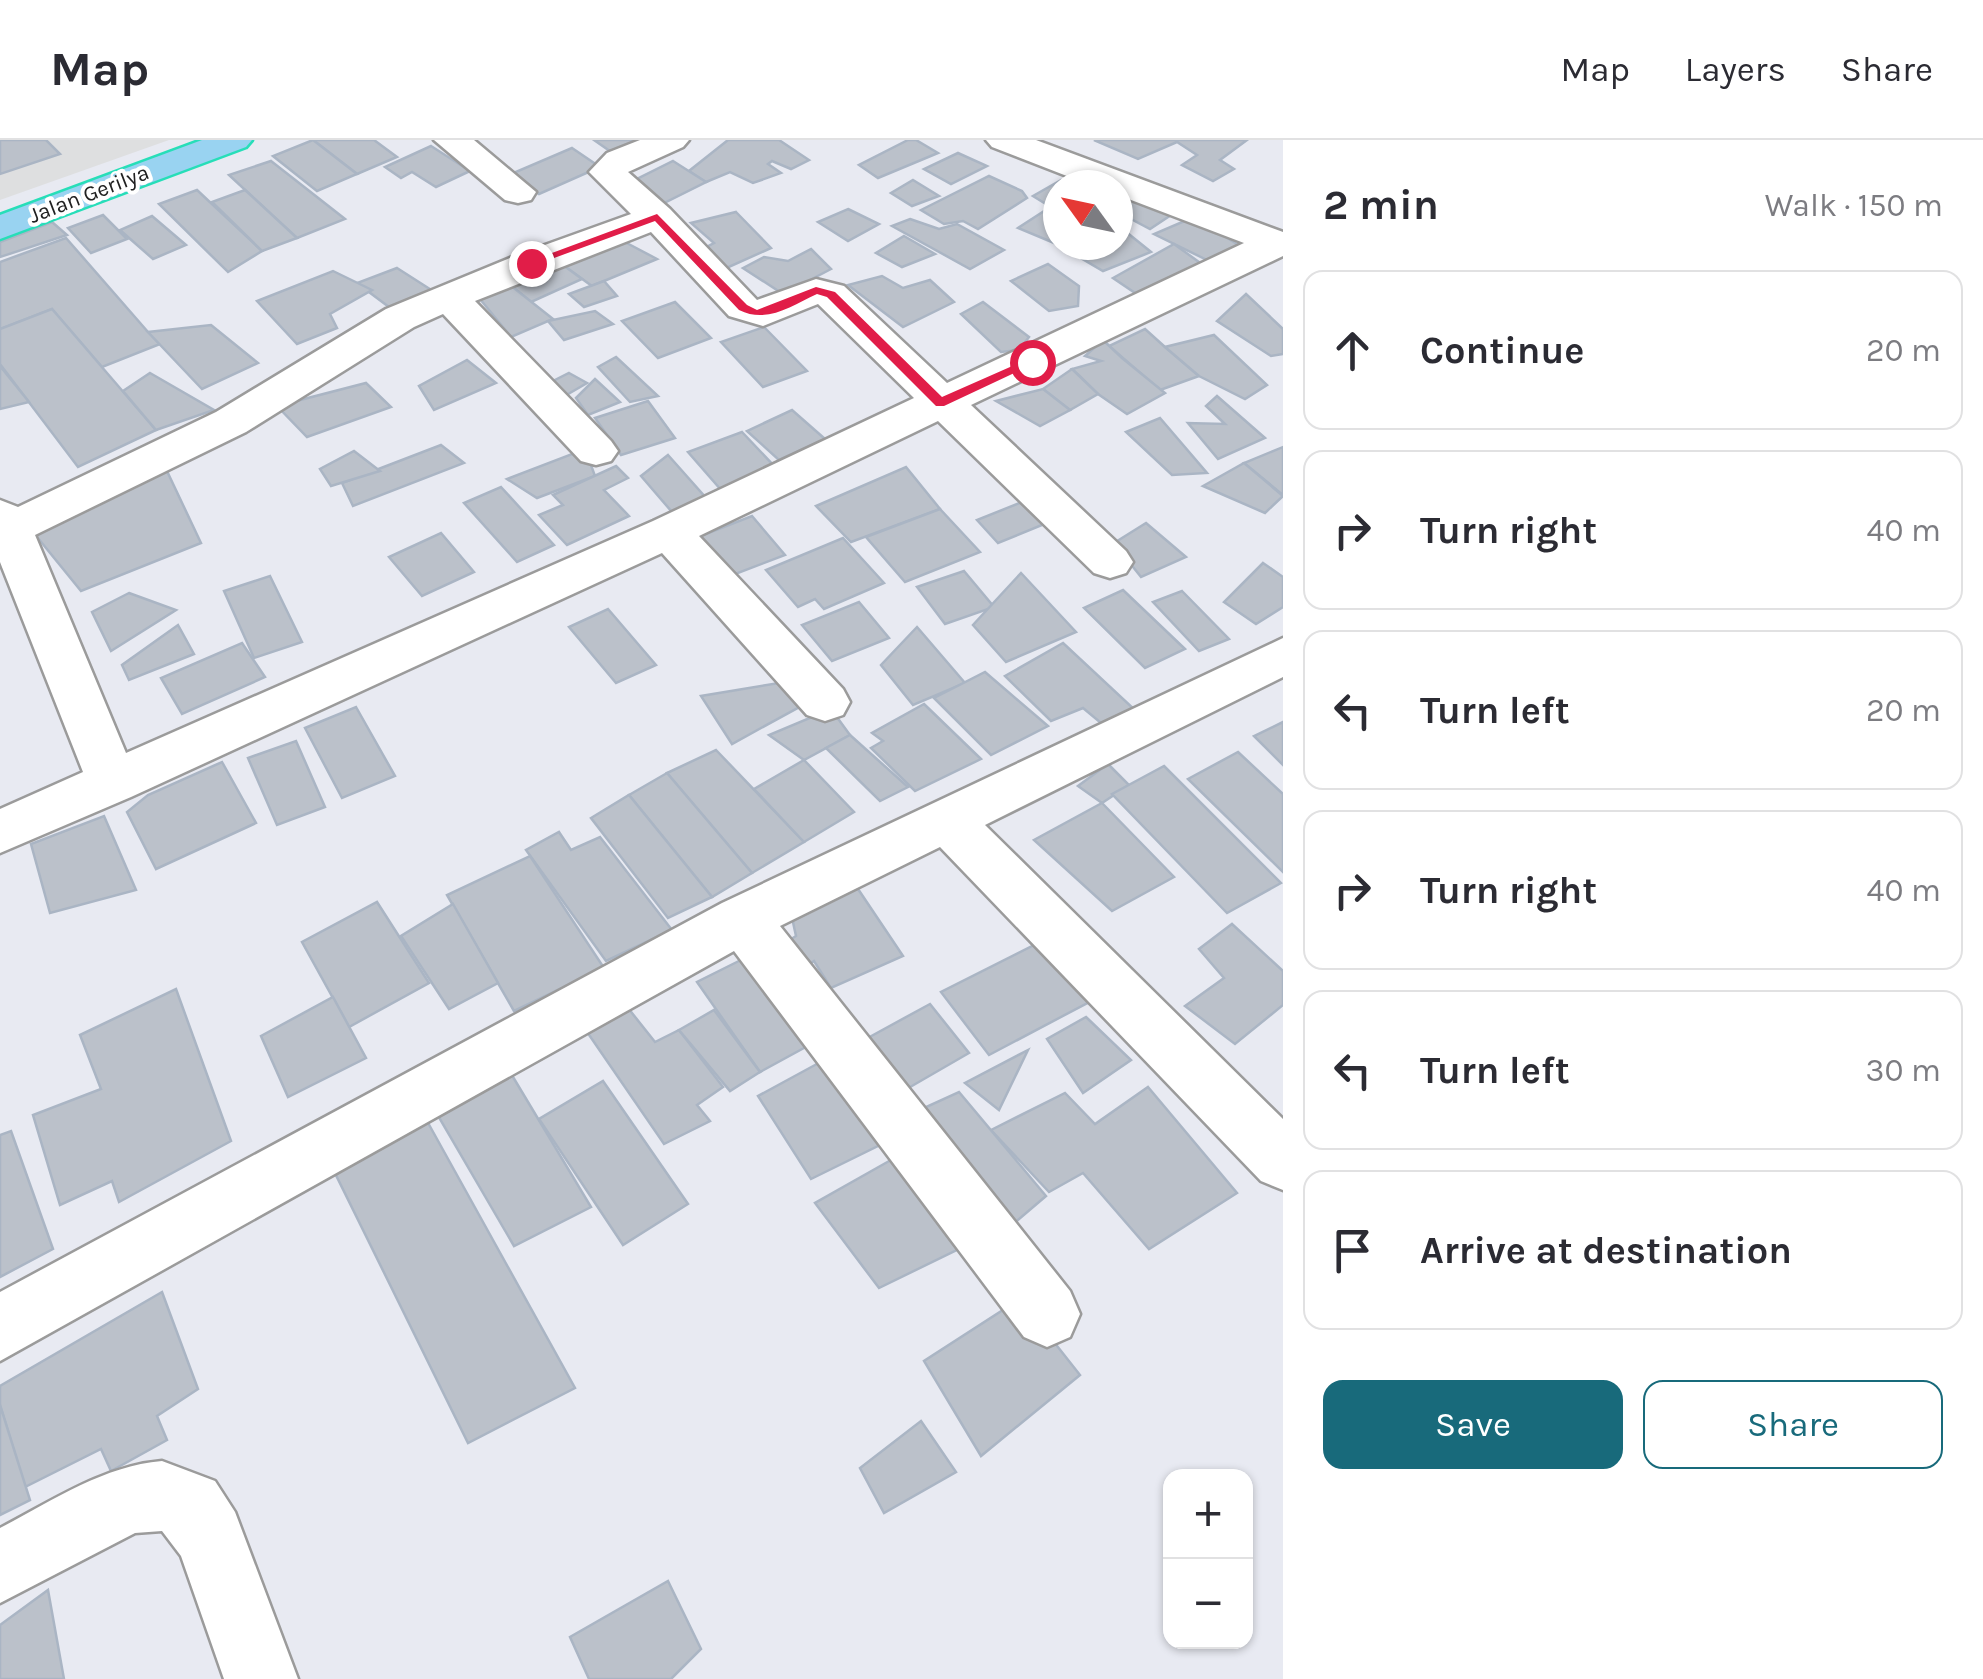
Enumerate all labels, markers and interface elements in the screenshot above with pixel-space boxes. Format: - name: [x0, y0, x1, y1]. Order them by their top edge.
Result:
- text: Map: [50, 41, 149, 97]
- text: Map: [1560, 49, 1630, 90]
- text: Layers: [1685, 49, 1786, 90]
- text: Share: [1841, 49, 1933, 90]
- street label: Jalan Gerilya: [25, 159, 153, 229]
- north arrow: [1043, 170, 1133, 260]
- text: 2 min: [1323, 180, 1439, 230]
- text: Walk · 150 m: [1765, 187, 1943, 224]
- route end: [509, 241, 555, 287]
- icon: ahead: [1325, 323, 1380, 378]
- text: Continue: [1420, 328, 1584, 373]
- text: 20 m: [1866, 332, 1941, 369]
- route start: [1010, 340, 1056, 386]
- icon: right: [1325, 503, 1380, 558]
- text: Turn right: [1420, 508, 1597, 553]
- text: 40 m: [1867, 512, 1941, 549]
- icon: left: [1325, 683, 1380, 738]
- text: Turn left: [1420, 688, 1570, 733]
- text: 20 m: [1866, 692, 1941, 729]
- icon: right: [1325, 863, 1380, 918]
- text: Turn right: [1420, 868, 1597, 913]
- text: 40 m: [1867, 872, 1941, 909]
- icon: left: [1325, 1043, 1380, 1098]
- text: Turn left: [1420, 1048, 1570, 1093]
- text: 30 m: [1866, 1052, 1941, 1089]
- icon: arrive: [1325, 1223, 1380, 1278]
- text: Arrive at destination: [1420, 1228, 1792, 1273]
- button: Save: [1323, 1380, 1623, 1469]
- button: Share: [1643, 1380, 1943, 1469]
- map controls: [1163, 1469, 1253, 1649]
- button: +: [1163, 1469, 1253, 1559]
- button: −: [1163, 1559, 1253, 1649]

